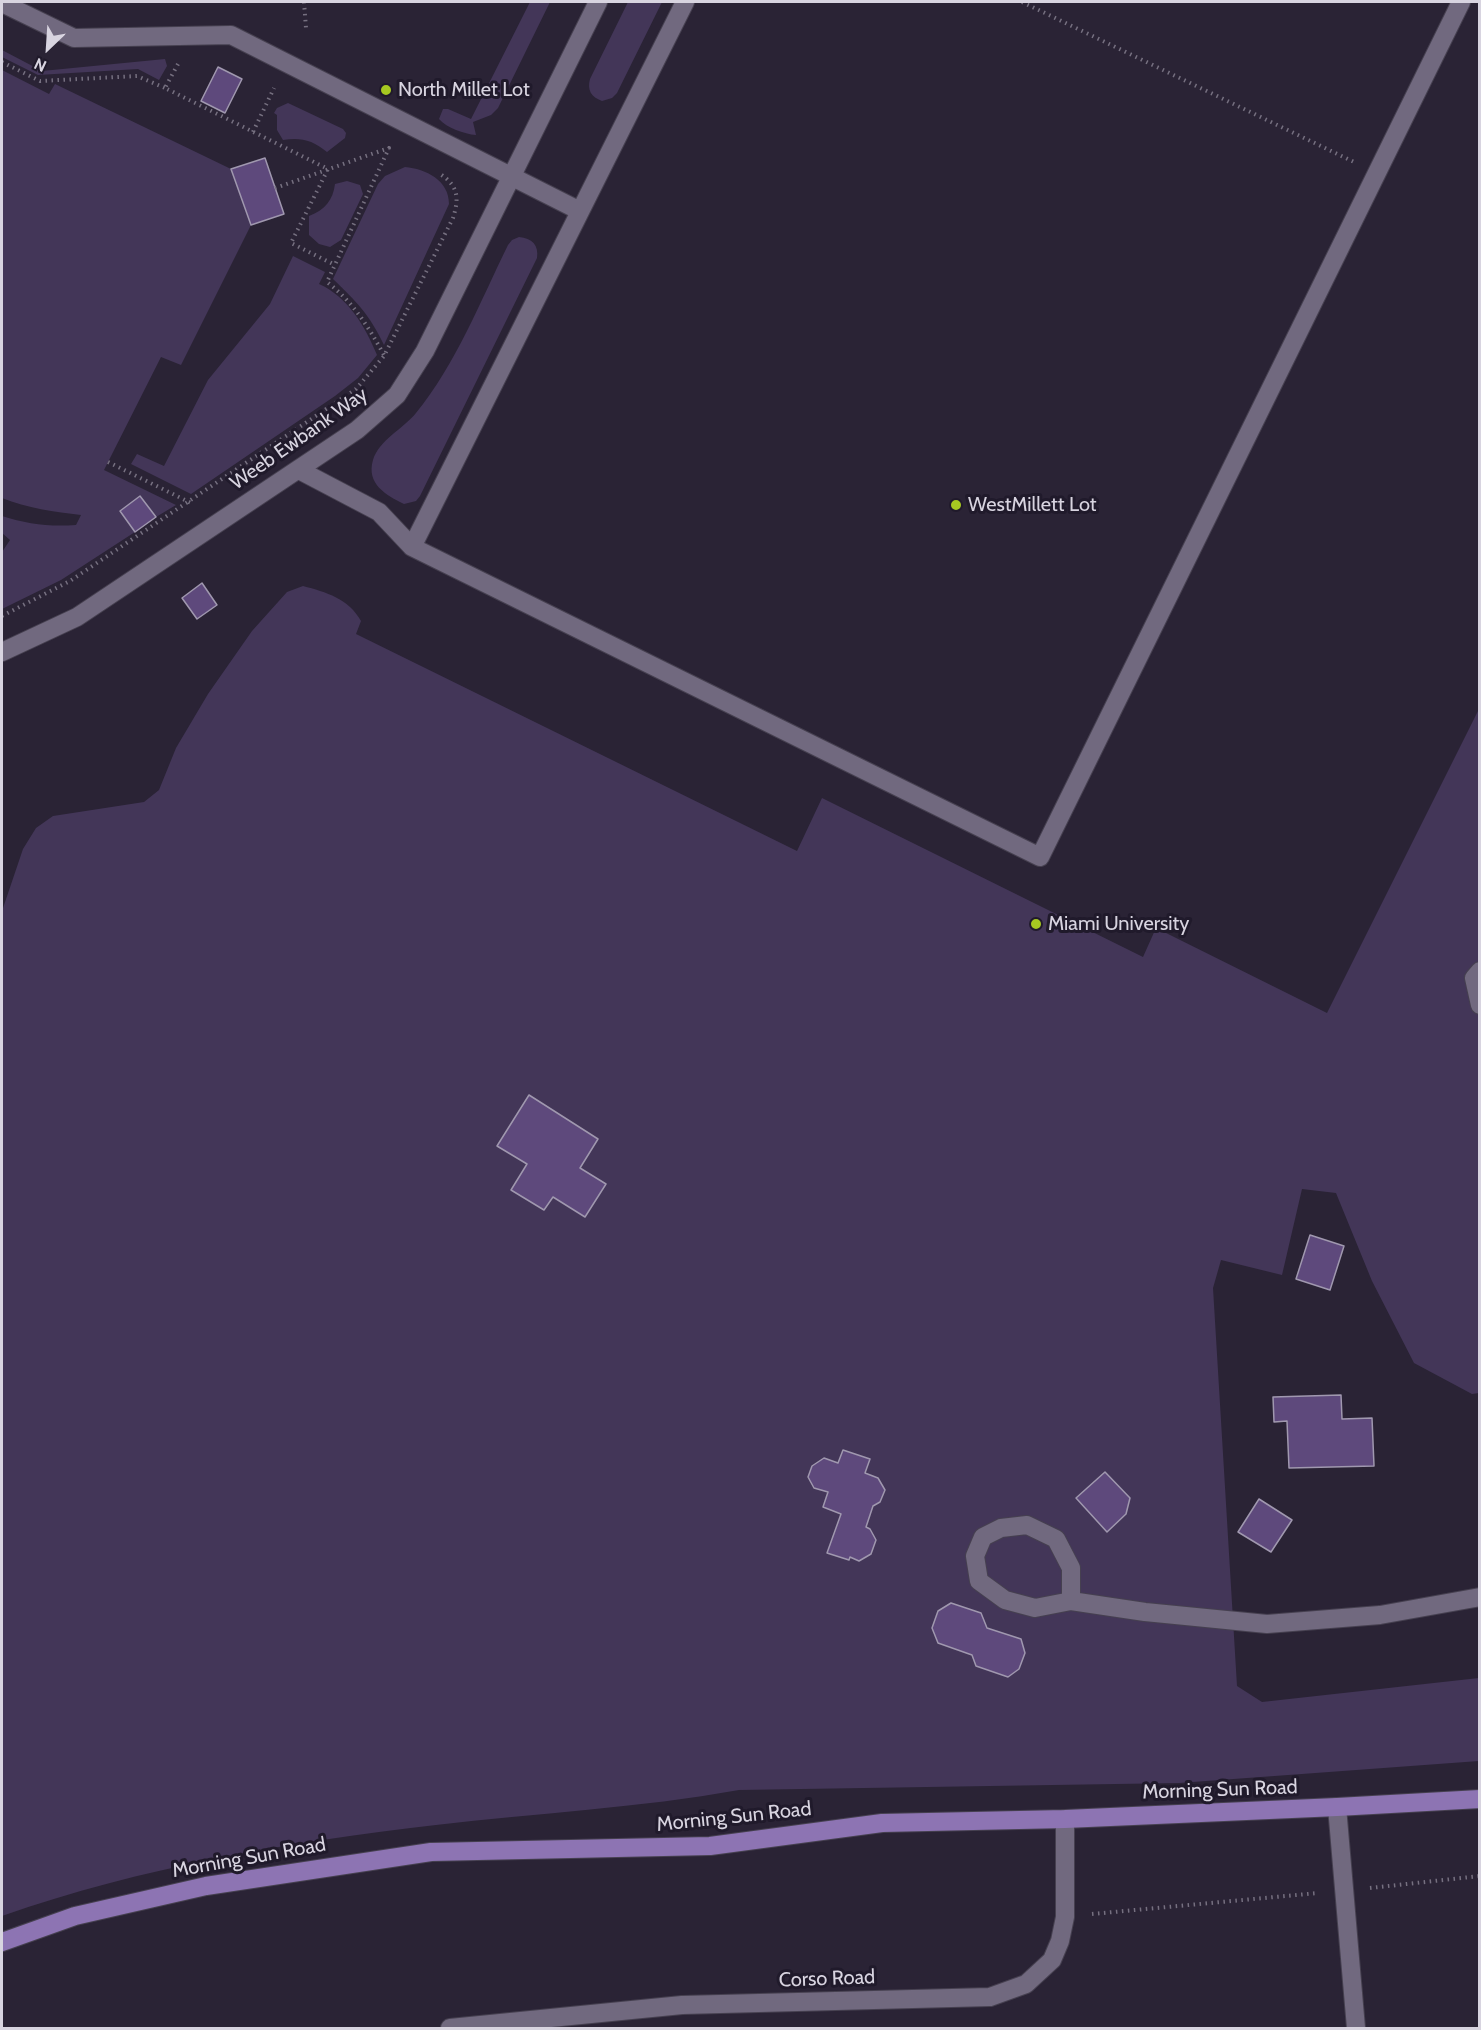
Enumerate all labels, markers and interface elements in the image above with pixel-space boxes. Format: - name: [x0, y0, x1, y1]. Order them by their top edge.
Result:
- north arrow: [18, 18, 78, 78]
- text: N: [31, 54, 49, 76]
- place label: North Millet Lot: [398, 78, 530, 102]
- marker: North Millet Lot: [379, 83, 393, 97]
- street label: Weeb Ewbank Way: [226, 383, 372, 495]
- place label: WestMillett Lot: [968, 493, 1096, 517]
- marker: WestMillett Lot: [949, 498, 963, 512]
- place label: Miami University: [1048, 912, 1189, 936]
- marker: Miami University: [1029, 917, 1043, 931]
- street label: Morning Sun Road: [1142, 1775, 1298, 1805]
- street label: Morning Sun Road: [655, 1797, 813, 1837]
- street label: Morning Sun Road: [170, 1833, 328, 1883]
- street label: Corso Road: [778, 1965, 876, 1993]

